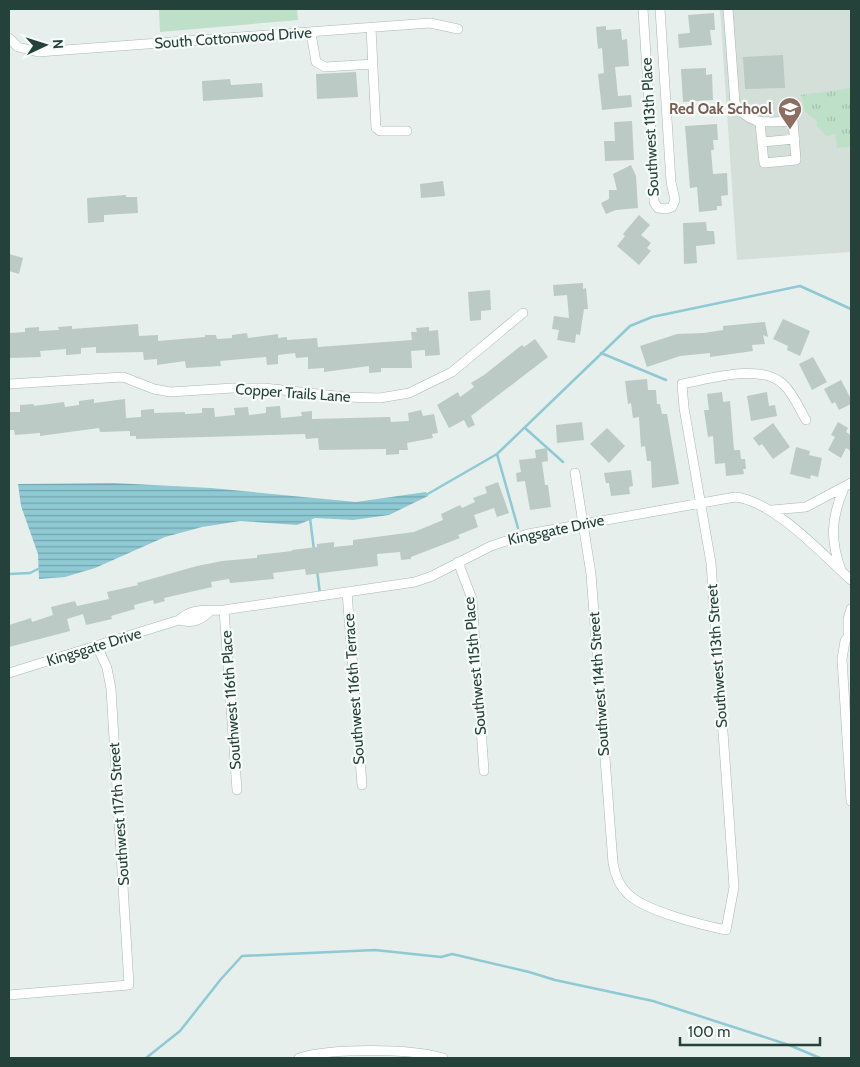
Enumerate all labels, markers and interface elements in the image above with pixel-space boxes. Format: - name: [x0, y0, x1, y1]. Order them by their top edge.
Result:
- north arrow: [20, 20, 70, 70]
- street label: South Cottonwood Drive: [154, 23, 313, 52]
- text: N: [49, 39, 67, 50]
- street label: Southwest 113th Place: [637, 57, 663, 197]
- school or university icon: Red Oak School: [777, 96, 803, 130]
- place label: Red Oak School: [669, 100, 772, 118]
- street label: Copper Trails Lane: [235, 380, 351, 406]
- street label: Kingsgate Drive: [506, 511, 606, 549]
- street label: Southwest 113th Street: [703, 584, 731, 728]
- street label: Southwest 115th Place: [460, 596, 490, 736]
- street label: Southwest 114th Street: [585, 611, 613, 757]
- street label: Southwest 116th Terrace: [340, 613, 368, 765]
- street label: Kingsgate Drive: [44, 624, 144, 670]
- street label: Southwest 116th Place: [217, 629, 245, 770]
- street label: Southwest 117th Street: [105, 742, 133, 886]
- scale bar: [680, 1014, 820, 1046]
- text: 100 m: [688, 1023, 730, 1041]

